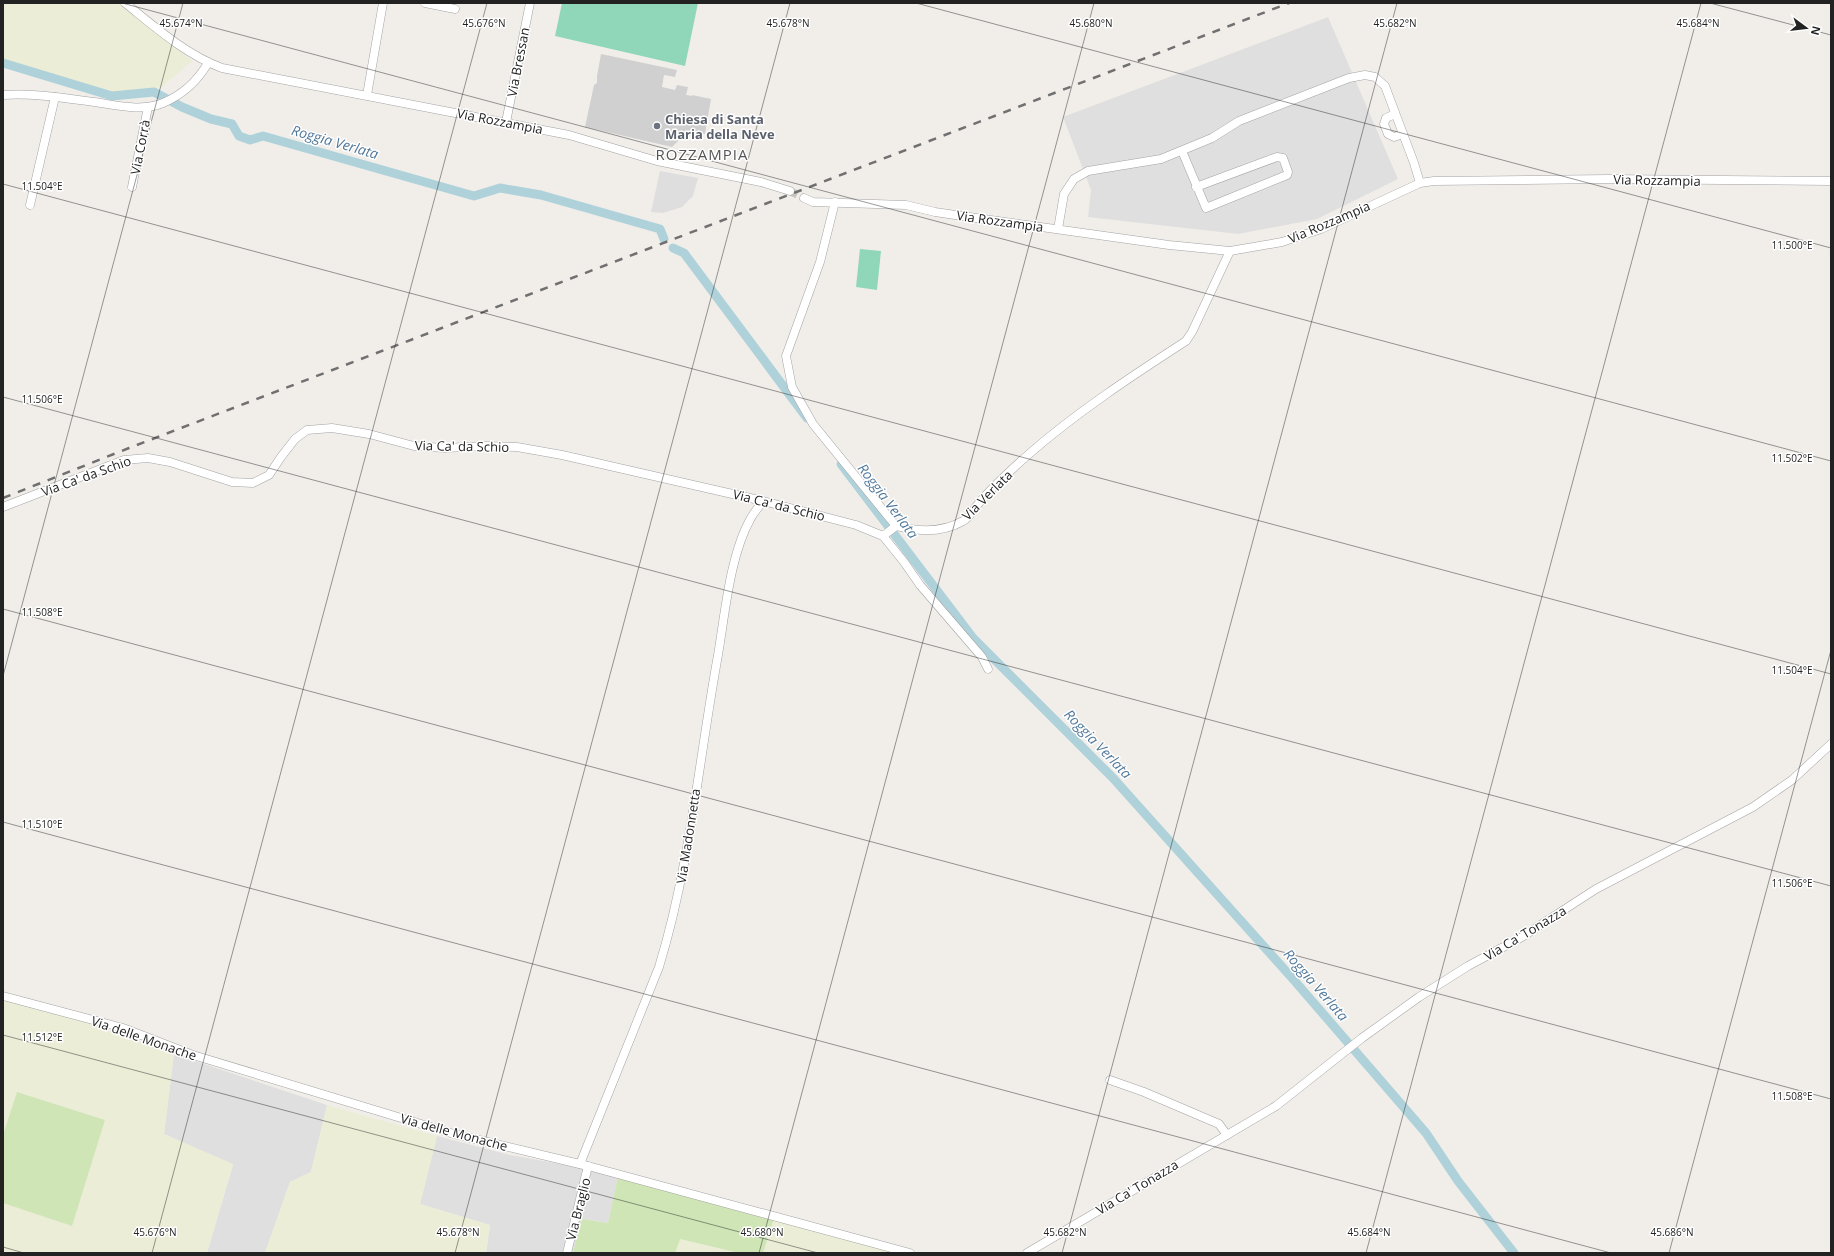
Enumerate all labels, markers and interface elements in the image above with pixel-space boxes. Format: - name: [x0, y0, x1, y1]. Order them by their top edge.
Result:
- north arrow: [1786, 8, 1826, 48]
- text: 45.674°N: [159, 16, 203, 30]
- text: 45.676°N: [462, 16, 506, 30]
- text: 45.678°N: [766, 16, 810, 30]
- text: 45.680°N: [1069, 16, 1113, 30]
- text: 45.682°N: [1373, 16, 1417, 30]
- text: 45.684°N: [1676, 16, 1720, 30]
- text: N: [1808, 24, 1825, 37]
- street label: Via Bressan: [502, 26, 534, 98]
- street label: Via Rozzampia: [455, 104, 545, 138]
- place label: Chiesa di Santa Maria della Neve: [665, 110, 775, 143]
- street label: Via Corrà: [126, 118, 154, 176]
- water label: Roggia Verlata: [289, 120, 381, 163]
- marker: Chiesa di Santa Maria della Neve: [652, 121, 662, 131]
- district label: ROZZAMPIA: [656, 144, 748, 164]
- street label: Via Rozzampia: [1613, 170, 1701, 190]
- text: 11.504°E: [21, 179, 63, 193]
- street label: Via Rozzampia: [1285, 197, 1373, 247]
- street label: Via Rozzampia: [955, 206, 1045, 236]
- text: 11.500°E: [1771, 238, 1813, 252]
- text: 11.506°E: [21, 392, 63, 406]
- street label: Via Ca' da Schio: [415, 436, 509, 456]
- street label: Via Ca' da Schio: [39, 451, 134, 501]
- text: 11.502°E: [1771, 451, 1813, 465]
- water label: Roggia Verlata: [854, 459, 923, 542]
- street label: Via Verlata: [958, 466, 1016, 524]
- street label: Via Ca' da Schio: [731, 485, 827, 525]
- text: 11.508°E: [21, 605, 63, 619]
- text: 11.504°E: [1771, 663, 1813, 677]
- water label: Roggia Verlata: [1060, 705, 1136, 783]
- street label: Via Madonnetta: [672, 787, 704, 885]
- text: 11.510°E: [21, 817, 63, 831]
- text: 11.506°E: [1771, 876, 1813, 890]
- street label: Via Ca' Tonazza: [1481, 901, 1569, 965]
- water label: Roggia Verlata: [1280, 945, 1353, 1025]
- street label: Via delle Monache: [89, 1012, 199, 1064]
- text: 11.512°E: [21, 1030, 63, 1044]
- text: 11.508°E: [1771, 1089, 1813, 1103]
- street label: Via delle Monache: [398, 1109, 510, 1155]
- street label: Via Ca' Tonazza: [1093, 1155, 1181, 1219]
- street label: Via Braglio: [562, 1176, 595, 1242]
- text: 45.676°N: [133, 1225, 177, 1239]
- text: 45.678°N: [436, 1225, 480, 1239]
- text: 45.680°N: [740, 1225, 784, 1239]
- text: 45.682°N: [1043, 1225, 1087, 1239]
- text: 45.684°N: [1347, 1225, 1391, 1239]
- text: 45.686°N: [1650, 1225, 1694, 1239]

